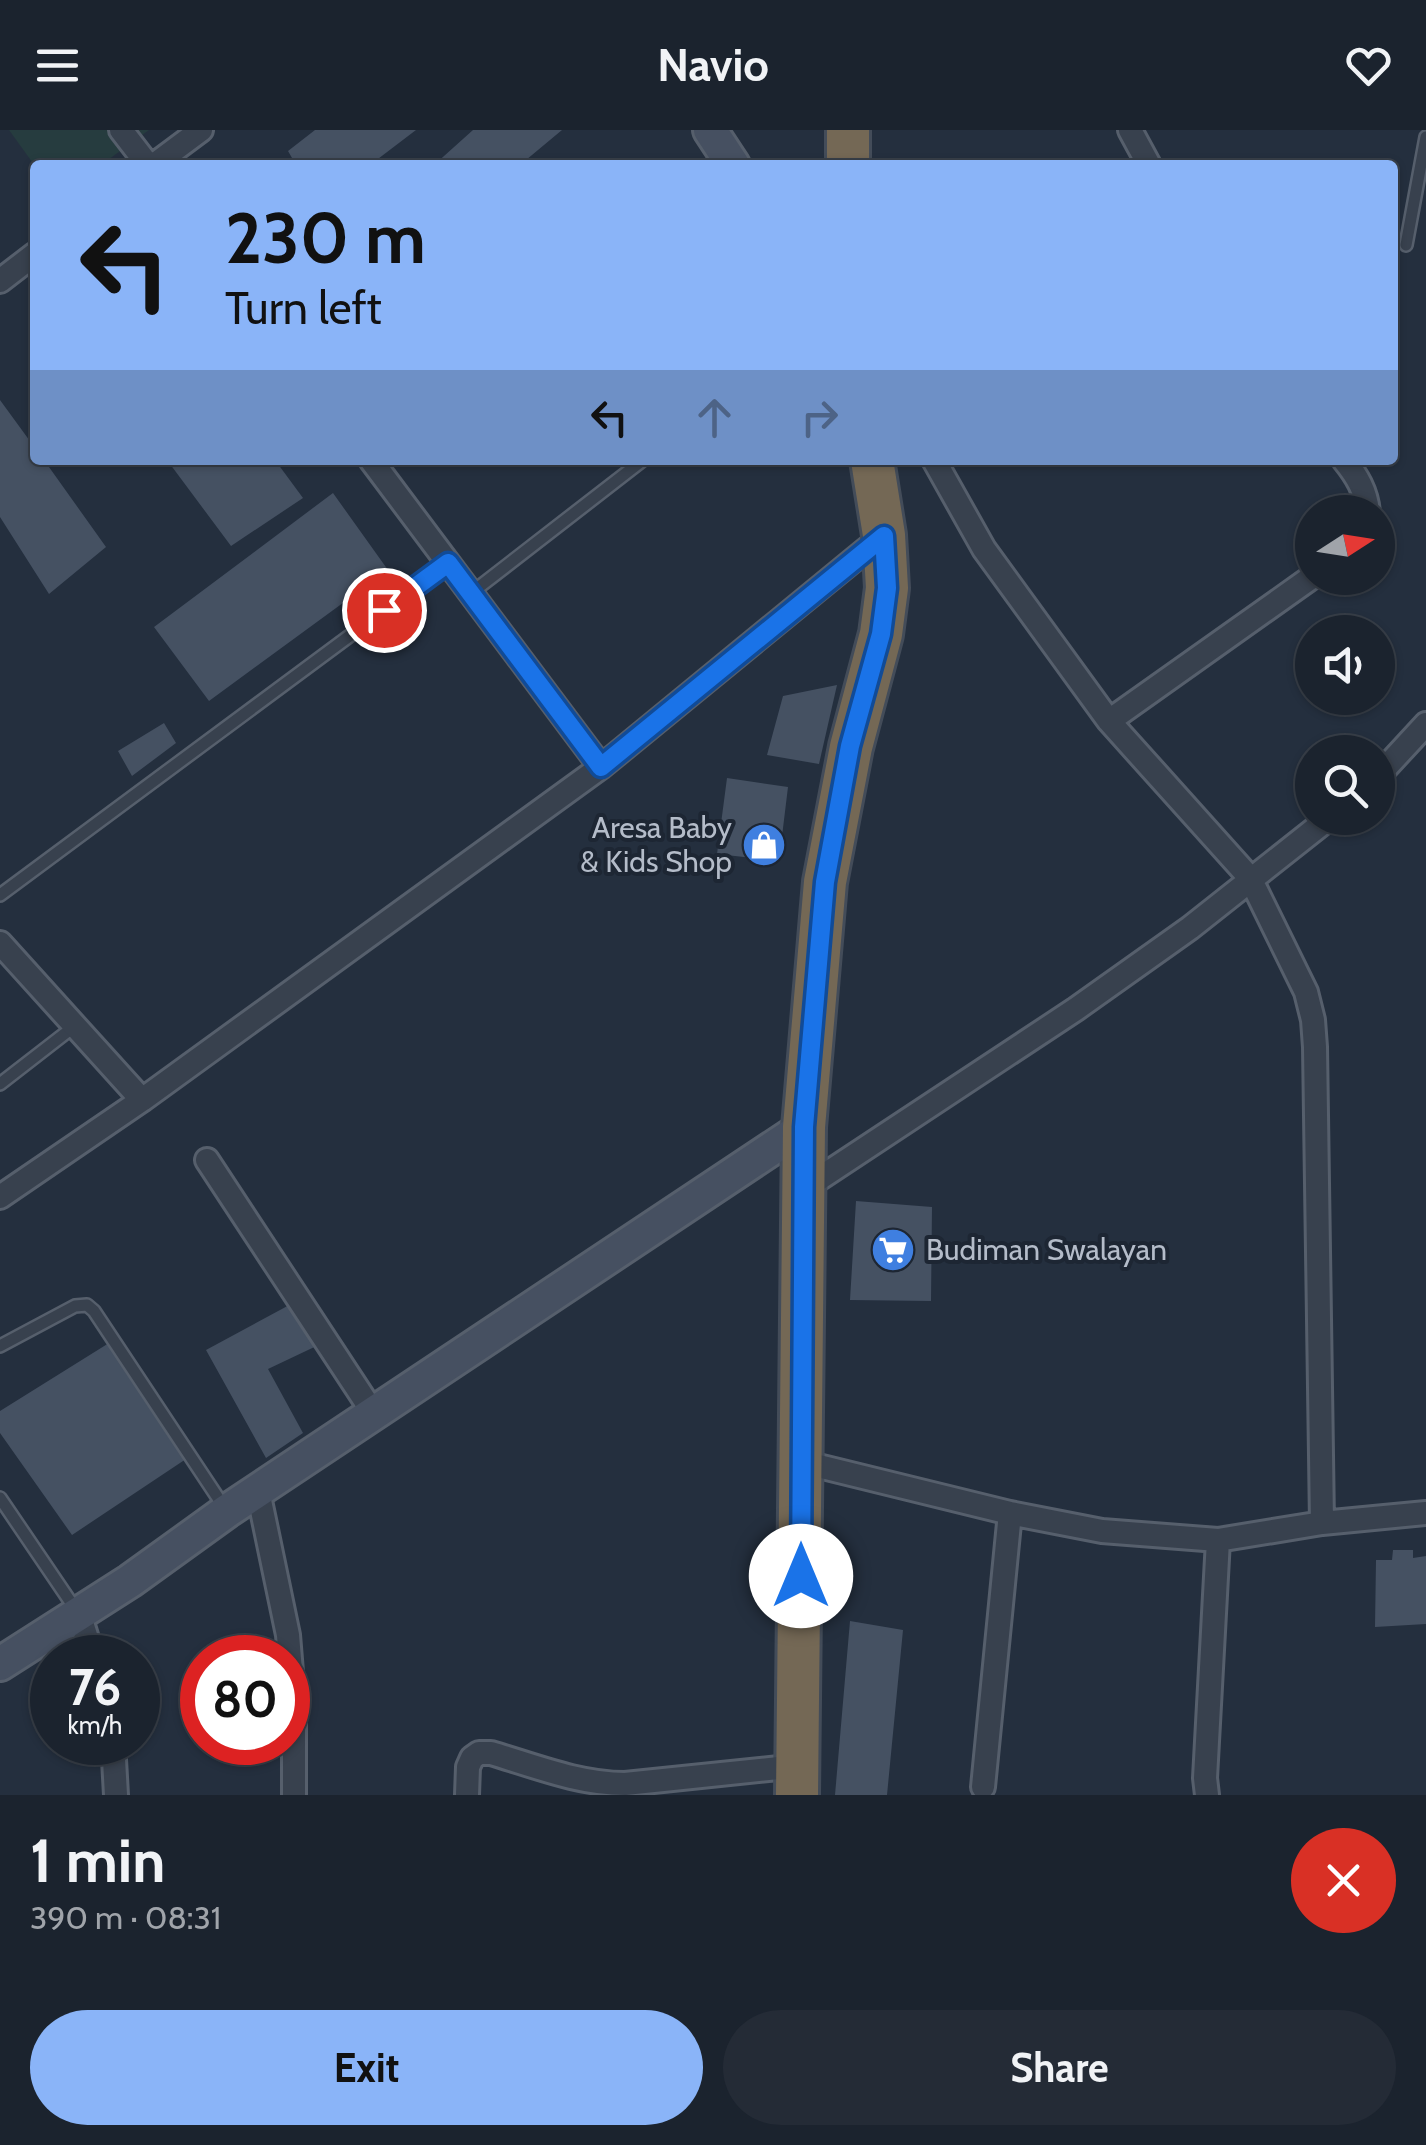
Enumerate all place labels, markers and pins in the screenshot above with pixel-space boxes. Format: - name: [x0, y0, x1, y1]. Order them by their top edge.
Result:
- pin: [342, 568, 427, 653]
- place label: Aresa Baby & Kids Shop: [580, 809, 732, 880]
- shop icon: Aresa Baby & Kids Shop: [741, 822, 787, 868]
- supermarket icon: Budiman Swalayan: [870, 1227, 916, 1273]
- place label: Budiman Swalayan: [926, 1231, 1167, 1268]

